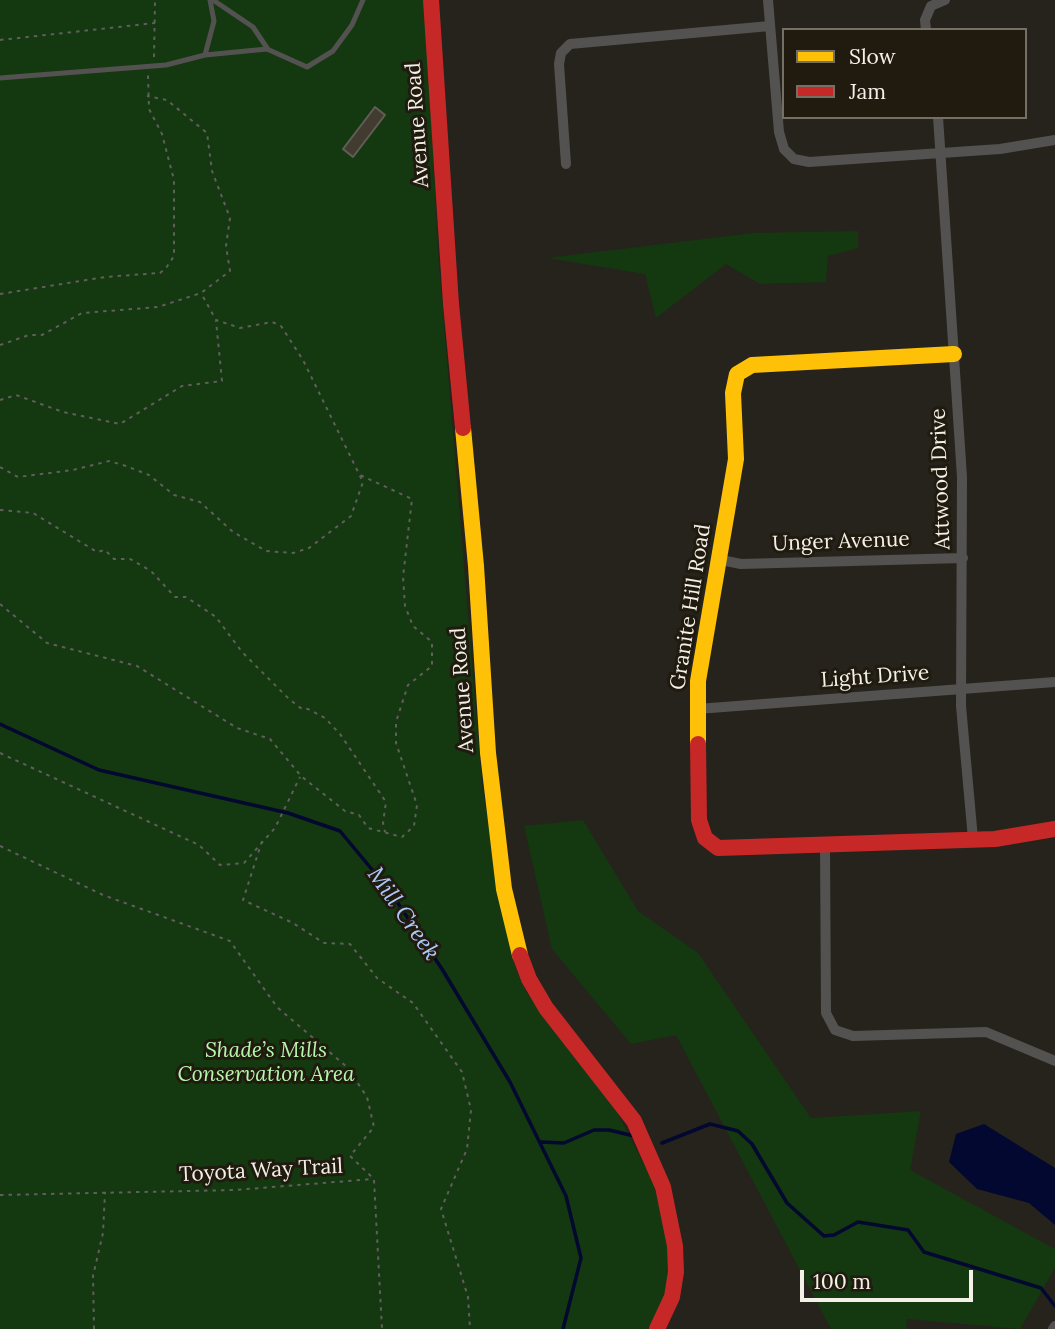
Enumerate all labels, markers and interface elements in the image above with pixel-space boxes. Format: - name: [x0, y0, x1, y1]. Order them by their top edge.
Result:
- legend: [782, 28, 1027, 119]
- text: Slow: [849, 43, 896, 70]
- street label: Avenue Road: [401, 62, 435, 188]
- text: Jam: [849, 78, 886, 105]
- street label: Attwood Drive: [926, 408, 956, 550]
- street label: Granite Hill Road: [665, 522, 717, 692]
- street label: Unger Avenue: [772, 527, 910, 557]
- street label: Avenue Road: [446, 627, 480, 753]
- street label: Light Drive: [820, 661, 930, 693]
- water label: Mill Creek: [361, 862, 445, 966]
- park label: Shade’s Mills Conservation Area: [177, 1038, 355, 1088]
- street label: Toyota Way Trail: [178, 1154, 344, 1188]
- scale bar: [803, 1256, 976, 1300]
- text: 100 m: [813, 1268, 871, 1295]

